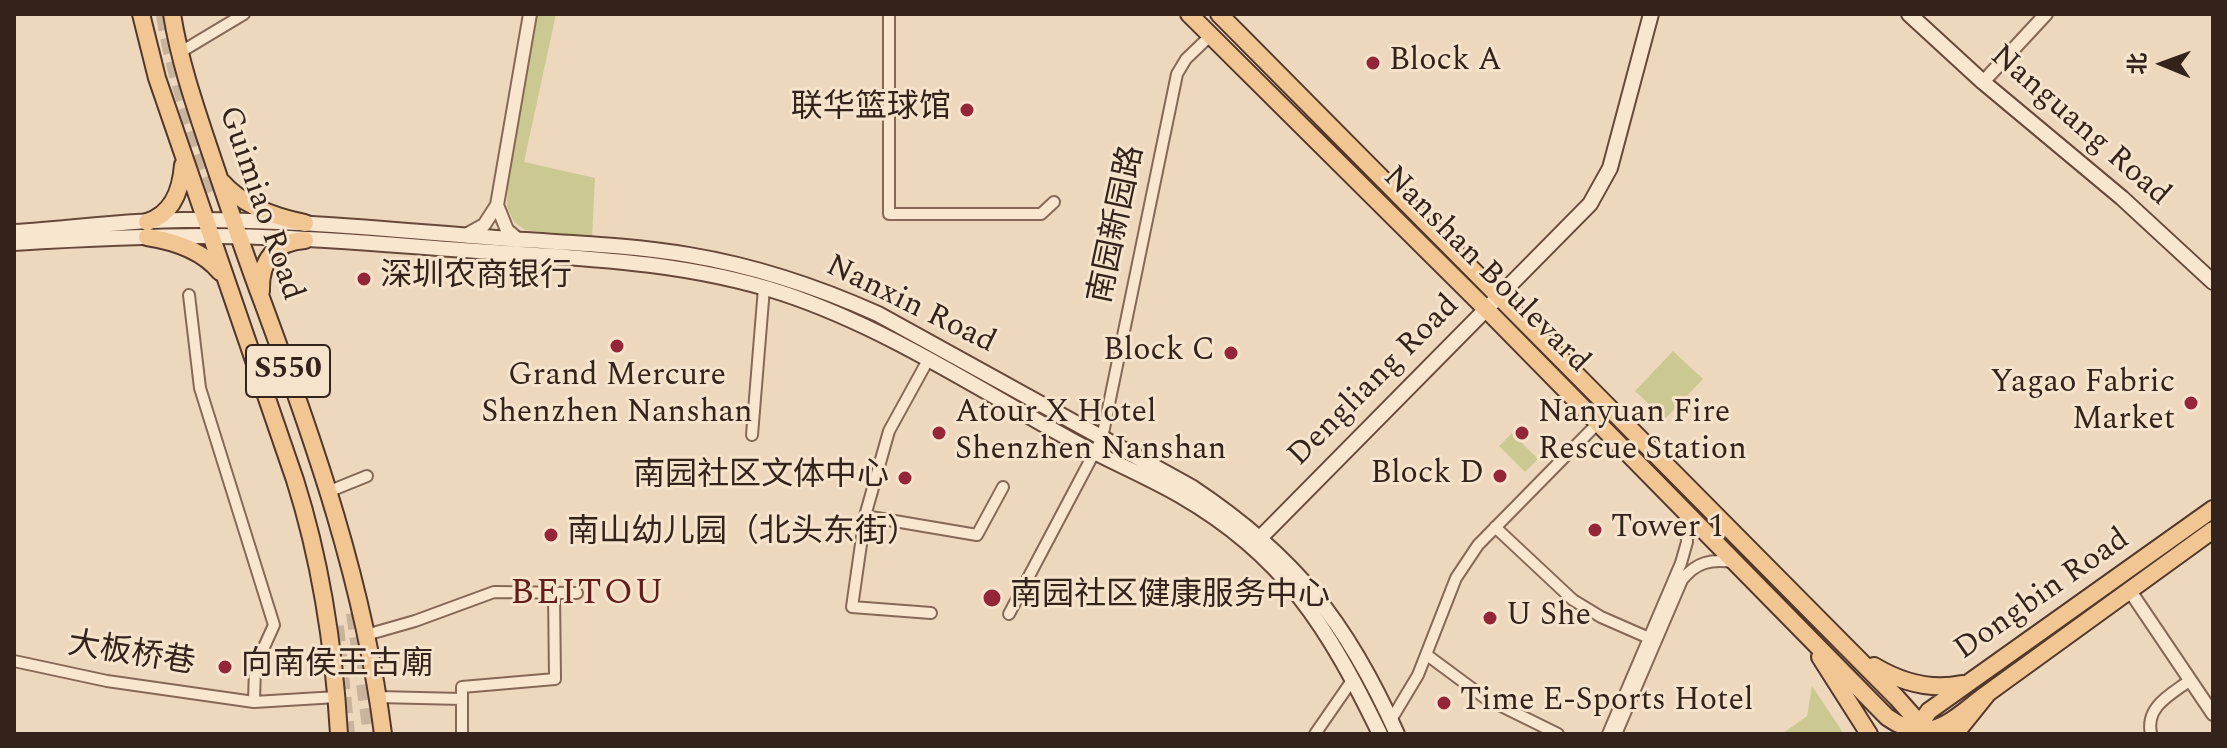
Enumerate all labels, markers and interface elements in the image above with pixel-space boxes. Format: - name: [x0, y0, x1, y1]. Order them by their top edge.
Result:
- north arrow: [2123, 24, 2203, 104]
- street label: Nanguang Road: [1981, 38, 2177, 216]
- place label: Block A: [1389, 44, 1502, 82]
- text: 北: [2122, 52, 2155, 75]
- marker: Block A: [1364, 54, 1382, 72]
- place label: 联华篮球馆: [791, 91, 951, 129]
- marker: 联华篮球馆: [958, 101, 976, 119]
- street label: Guimiao Road: [208, 102, 310, 306]
- street label: 南园新园路: [1084, 143, 1154, 307]
- street label: Nanshan Boulevard: [1373, 159, 1597, 383]
- street label: Nanxin Road: [819, 248, 1001, 364]
- place label: 深圳农商银行: [380, 260, 572, 298]
- marker: 深圳农商银行: [355, 270, 373, 288]
- street label: Dengliang Road: [1281, 288, 1469, 476]
- place label: Block C: [1103, 334, 1215, 372]
- marker: Grand Mercure Shenzhen Nanshan: [608, 337, 626, 355]
- marker: Block C: [1222, 344, 1240, 362]
- road number: S550: [246, 345, 330, 397]
- place label: Grand Mercure Shenzhen Nanshan: [481, 359, 753, 434]
- place label: Yagao Fabric Market: [1990, 366, 2175, 441]
- marker: Yagao Fabric Market: [2182, 394, 2200, 412]
- place label: Atour X Hotel Shenzhen Nanshan: [955, 396, 1226, 471]
- place label: Nanyuan Fire Rescue Station: [1538, 396, 1747, 471]
- marker: Atour X Hotel Shenzhen Nanshan: [930, 424, 948, 442]
- marker: Nanyuan Fire Rescue Station: [1513, 424, 1531, 442]
- place label: Block D: [1370, 457, 1484, 495]
- place label: 南园社区文体中心: [633, 459, 889, 497]
- marker: Block D: [1491, 467, 1509, 485]
- marker: 南园社区文体中心: [896, 469, 914, 487]
- place label: Tower 1: [1611, 511, 1725, 549]
- place label: 南山幼儿园（北头东街）: [567, 516, 919, 554]
- marker: Tower 1: [1586, 521, 1604, 539]
- street label: Dongbin Road: [1948, 522, 2138, 670]
- marker: 南山幼儿园（北头东街）: [542, 526, 560, 544]
- district label: BEITOU: [510, 574, 666, 618]
- place label: 南园社区健康服务中心: [1010, 579, 1330, 617]
- marker: 南园社区健康服务中心: [981, 587, 1003, 609]
- place label: U She: [1506, 599, 1591, 637]
- marker: U She: [1481, 609, 1499, 627]
- street label: 大板桥巷: [65, 627, 197, 685]
- place label: 向南侯王古廟: [241, 648, 433, 686]
- marker: 向南侯王古廟: [216, 658, 234, 676]
- place label: Time E-Sports Hotel: [1460, 684, 1753, 722]
- marker: Time E-Sports Hotel: [1435, 694, 1453, 712]

